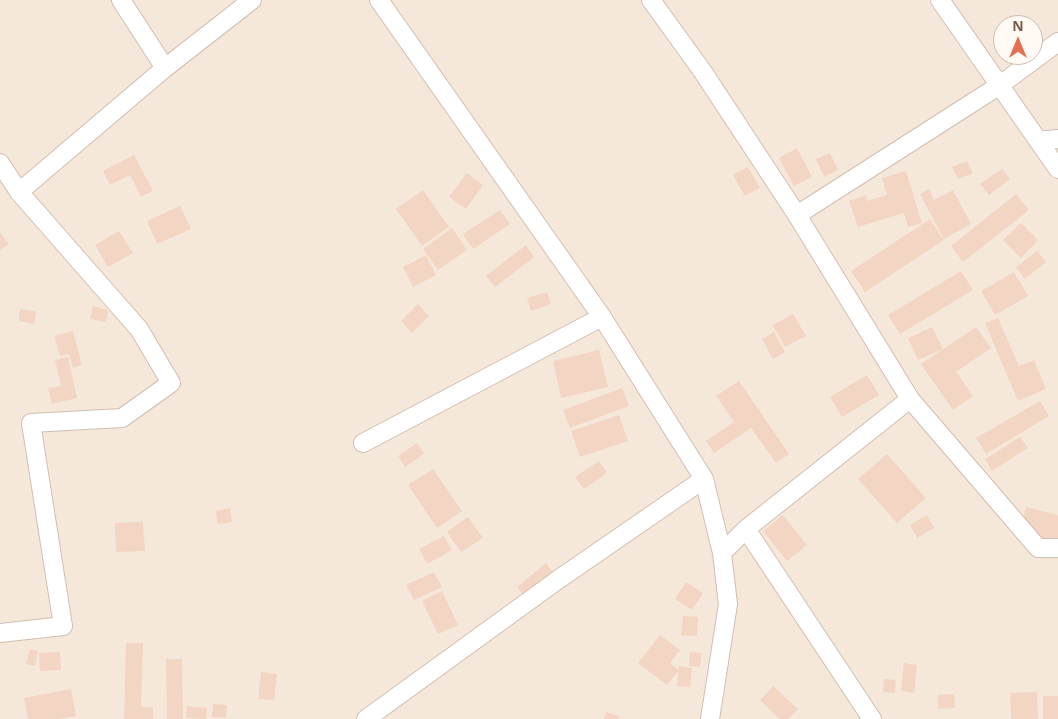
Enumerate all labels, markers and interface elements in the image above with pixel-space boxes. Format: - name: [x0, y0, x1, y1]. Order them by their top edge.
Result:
- north arrow: [993, 15, 1043, 65]
- text: N: [1012, 16, 1024, 35]

